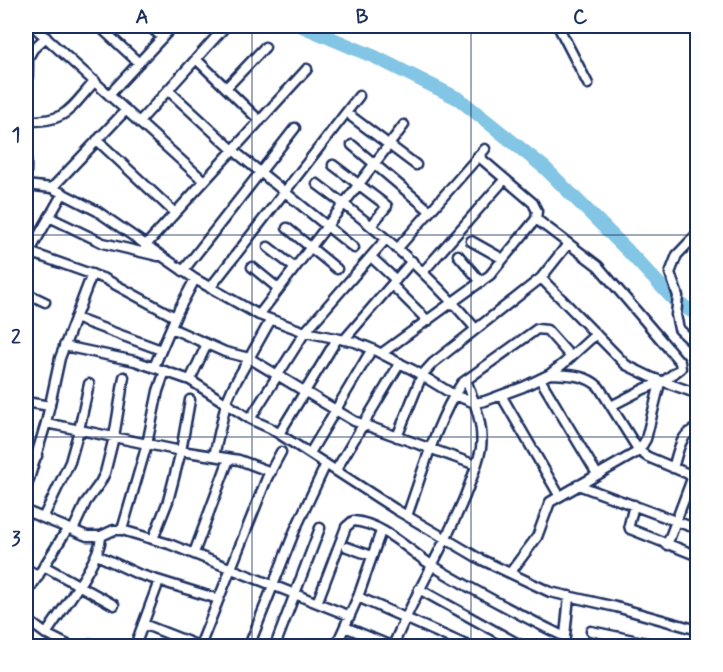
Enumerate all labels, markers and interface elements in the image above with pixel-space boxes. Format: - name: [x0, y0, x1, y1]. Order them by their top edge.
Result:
- text: A: [135, 4, 149, 31]
- text: B: [356, 4, 369, 31]
- text: C: [573, 4, 588, 31]
- text: 1: [12, 122, 20, 149]
- text: 2: [11, 324, 21, 351]
- text: 3: [11, 526, 21, 553]

